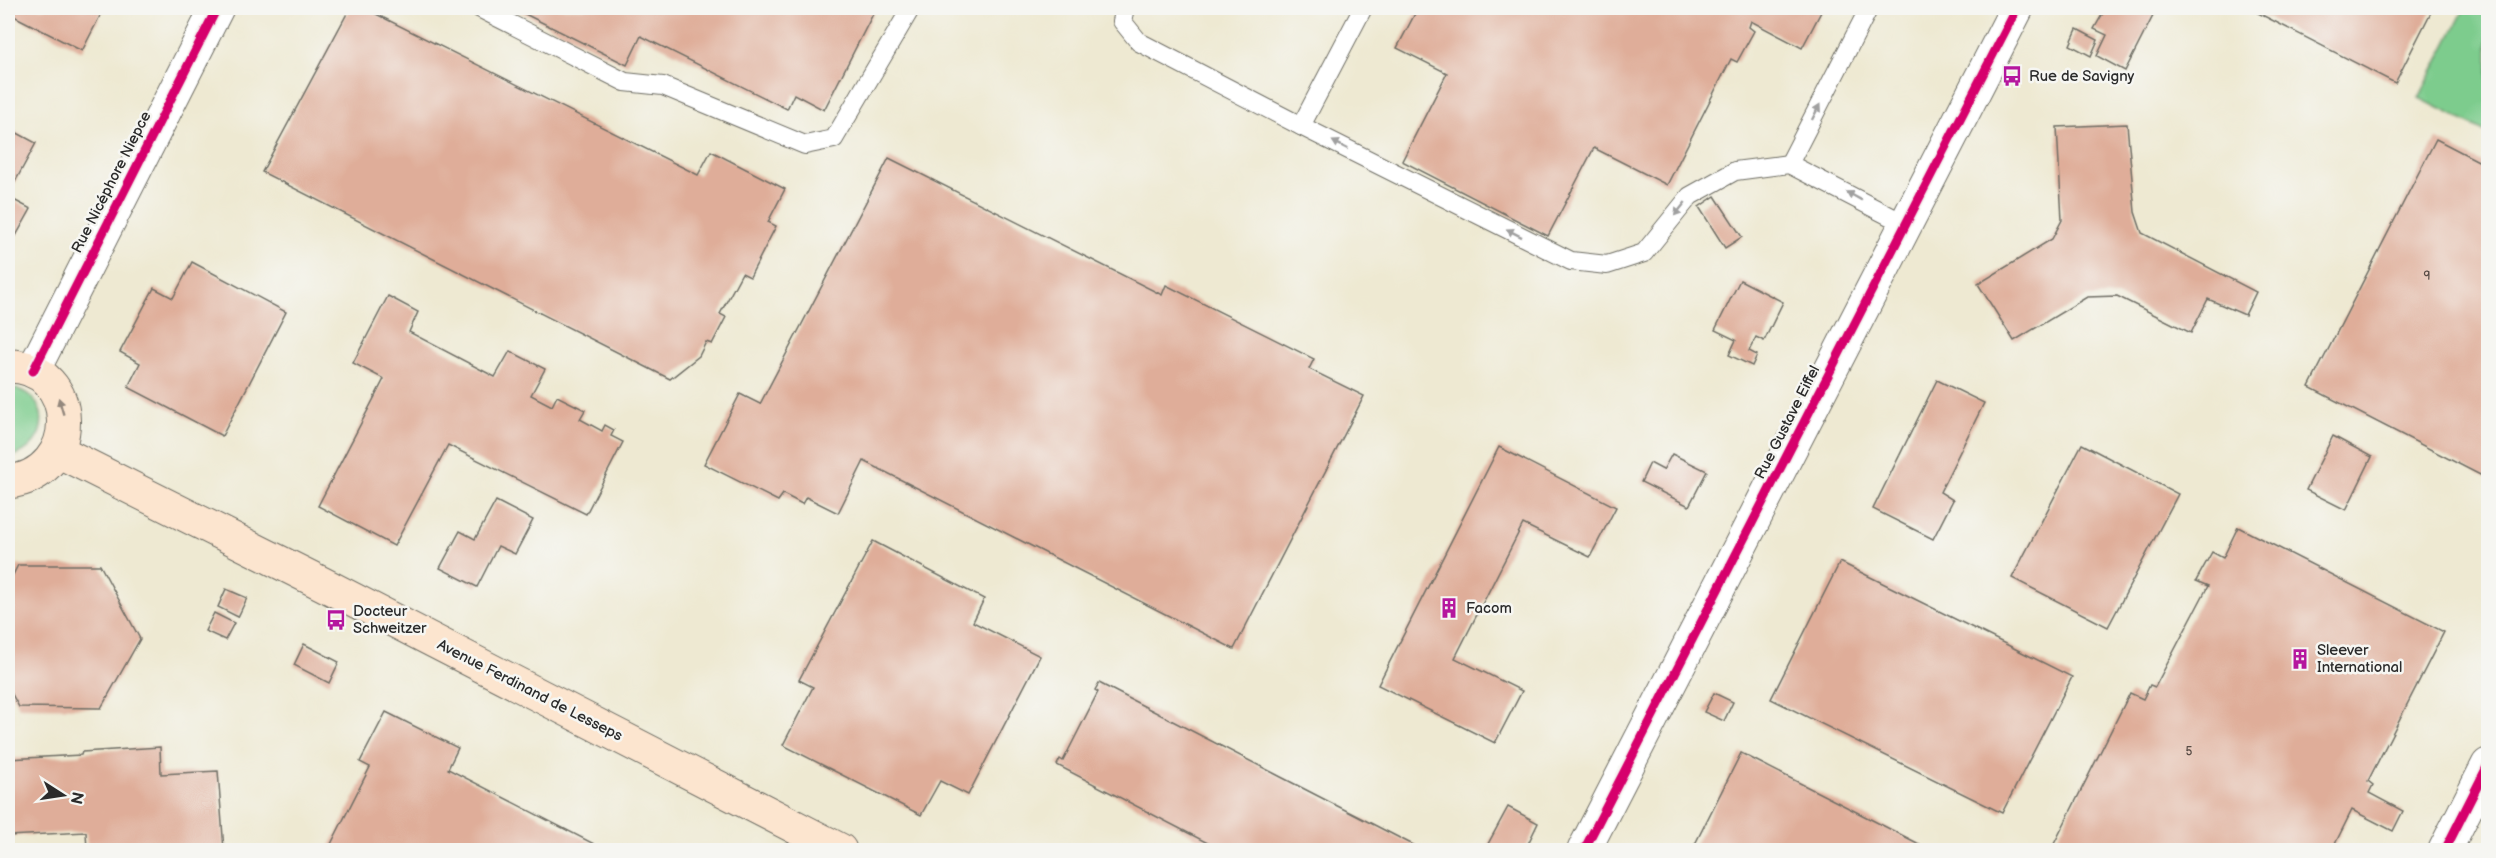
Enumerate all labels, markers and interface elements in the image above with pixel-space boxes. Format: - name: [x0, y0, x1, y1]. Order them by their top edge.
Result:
- bus stop icon: Rue de Savigny: [2000, 64, 2024, 88]
- place label: Rue de Savigny: [2029, 67, 2135, 86]
- one-way arrow: [1810, 103, 1820, 121]
- street label: Rue Nicéphore Niepce: [67, 108, 156, 256]
- one-way arrow: [1331, 141, 1349, 151]
- one-way arrow: [1845, 191, 1862, 201]
- one-way arrow: [1673, 201, 1686, 217]
- one-way arrow: [1506, 228, 1523, 237]
- house number: 9: [2424, 269, 2431, 284]
- street label: Rue Gustave Eiffel: [1751, 362, 1824, 482]
- one-way arrow: [56, 397, 65, 415]
- building icon: Facom: [1437, 596, 1461, 620]
- place label: Facom: [1466, 599, 1512, 618]
- place label: Docteur Schweitzer: [353, 602, 427, 638]
- bus stop icon: Docteur Schweitzer: [324, 608, 348, 632]
- street label: Avenue Ferdinand de Lesseps: [434, 635, 626, 746]
- place label: Sleever International: [2317, 641, 2402, 677]
- building icon: Sleever International: [2288, 647, 2312, 671]
- house number: 5: [2186, 744, 2193, 759]
- north arrow: [33, 765, 93, 825]
- text: N: [66, 790, 87, 806]

